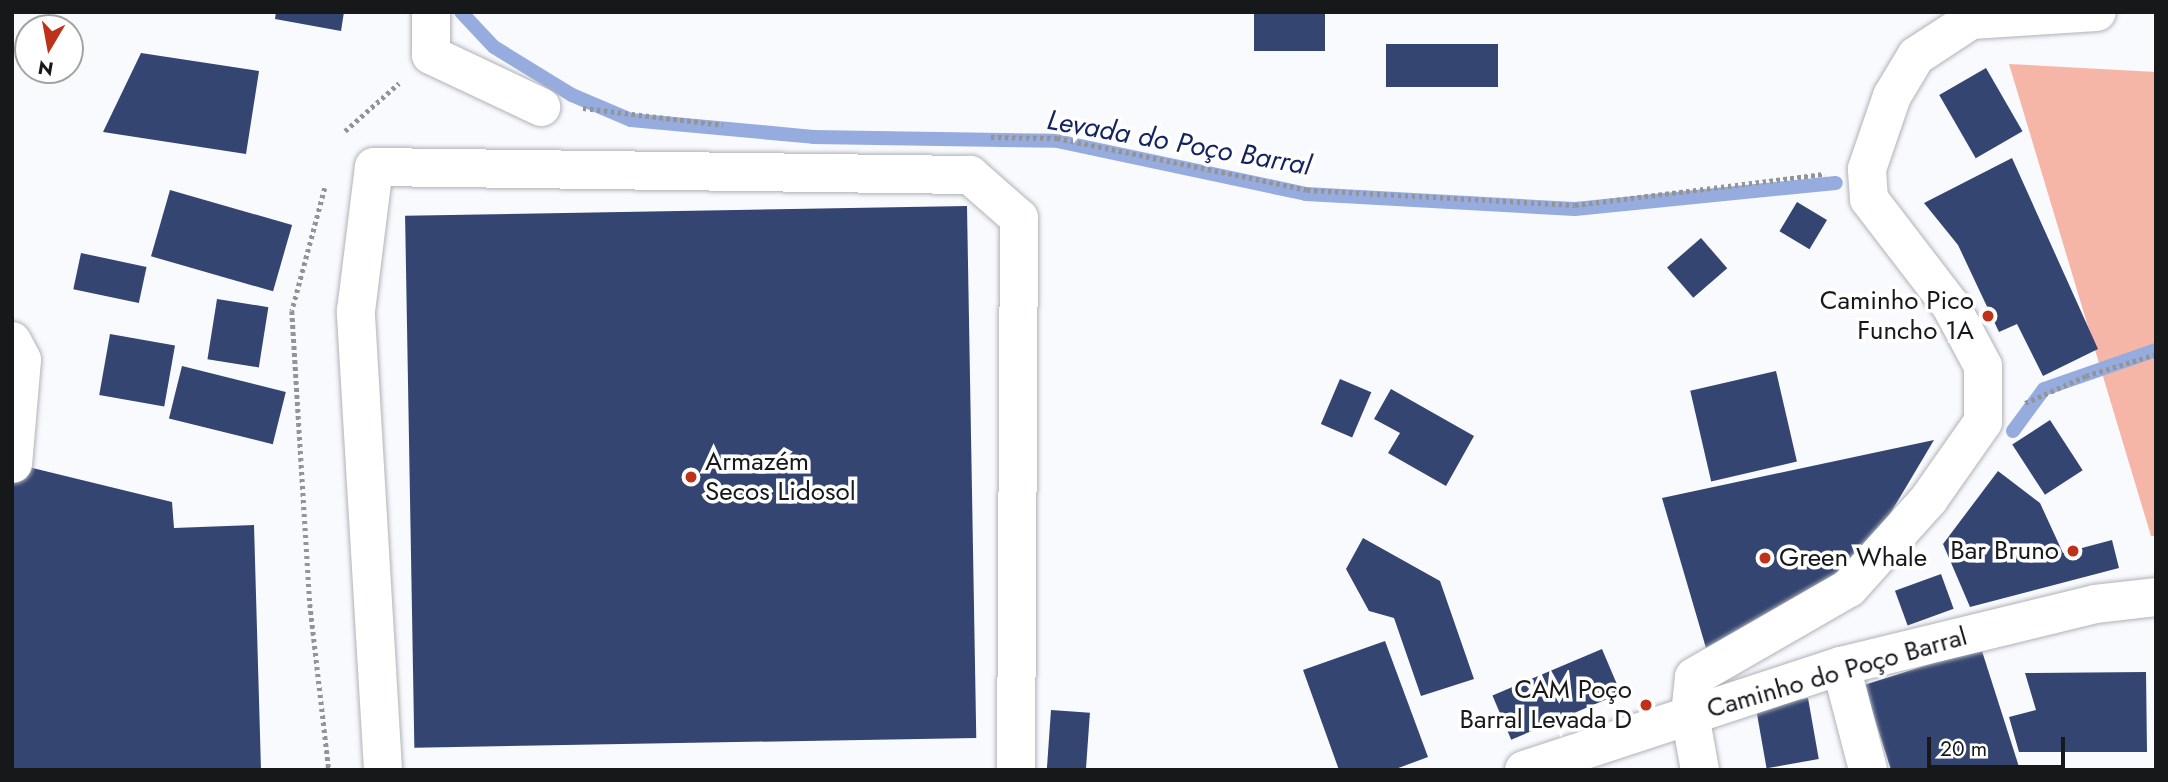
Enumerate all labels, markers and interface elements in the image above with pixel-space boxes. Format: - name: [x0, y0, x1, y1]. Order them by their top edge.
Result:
- north arrow: [14, 14, 84, 84]
- text: N: [36, 54, 55, 83]
- water label: Levada do Poço Barral: [1044, 103, 1314, 183]
- place label: Caminho Pico Funcho 1A: [1820, 285, 1974, 346]
- marker: Caminho Pico Funcho 1A: [1980, 308, 1996, 324]
- place label: Armazém Secos Lidosol: [705, 446, 856, 508]
- marker: Armazém Secos Lidosol: [683, 469, 699, 485]
- place label: Bar Bruno: [1950, 535, 2059, 567]
- place label: Green Whale: [1779, 542, 1927, 574]
- marker: Bar Bruno: [2065, 543, 2081, 559]
- marker: Green Whale: [1757, 550, 1773, 566]
- street label: Caminho do Poço Barral: [1703, 621, 1971, 725]
- place label: CAM Poço Barral Levada D: [1459, 674, 1632, 736]
- marker: CAM Poço Barral Levada D: [1638, 697, 1654, 713]
- scale bar: [1930, 722, 2068, 766]
- text: 20 m: [1940, 734, 1987, 764]

